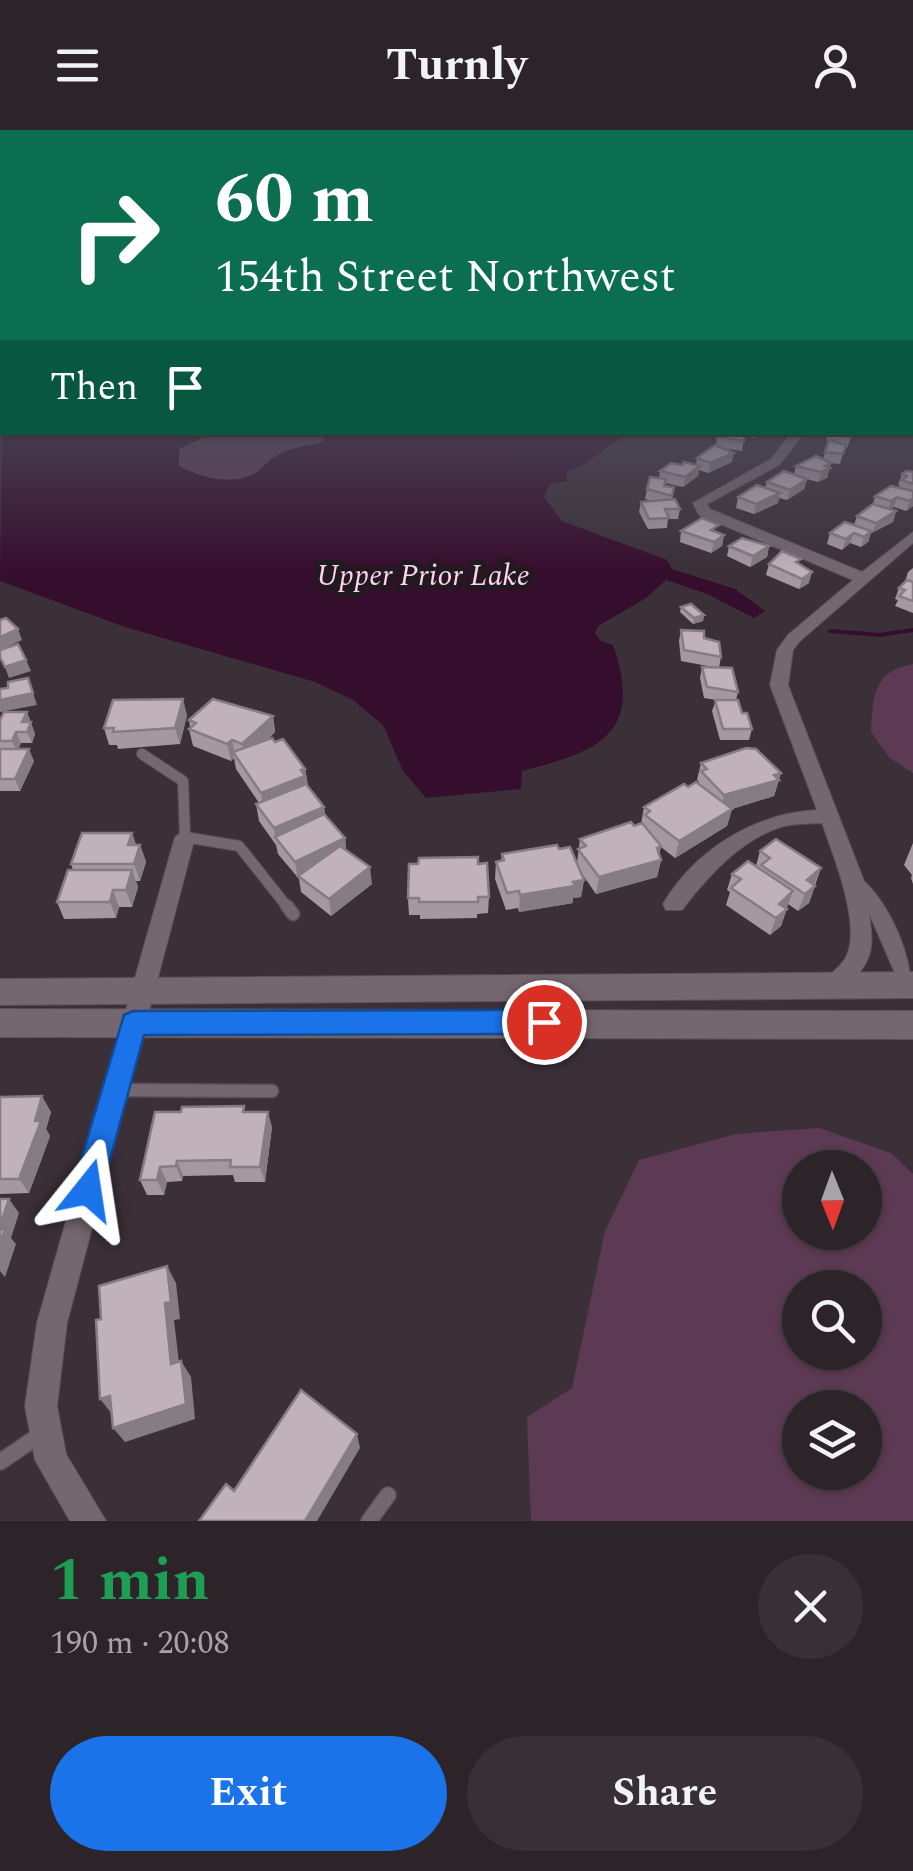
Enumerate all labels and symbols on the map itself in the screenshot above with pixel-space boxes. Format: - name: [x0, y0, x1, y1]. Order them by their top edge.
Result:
- water label: Upper Prior Lake: [316, 553, 530, 599]
- pin: [502, 980, 587, 1065]
- position arrow: [36, 1138, 140, 1242]
- north arrow: [782, 1150, 882, 1250]

